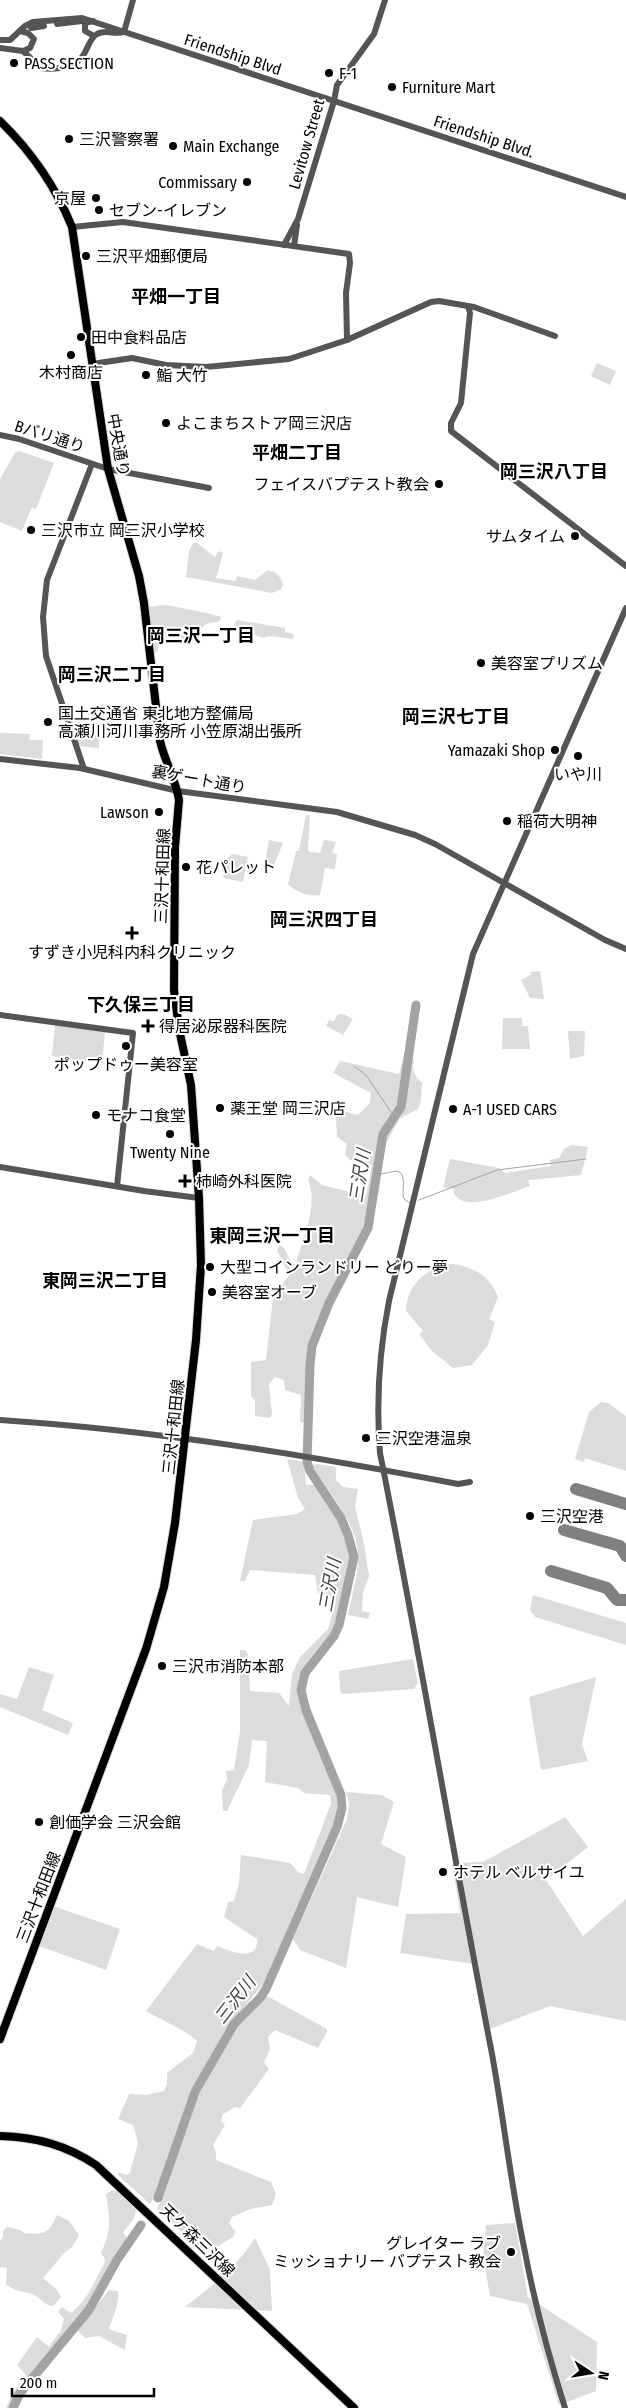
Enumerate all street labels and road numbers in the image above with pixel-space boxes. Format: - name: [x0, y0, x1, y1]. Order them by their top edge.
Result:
- street label: Friendship Blvd: [182, 30, 284, 79]
- street label: Levitow Street: [285, 96, 329, 191]
- street label: Friendship Blvd.: [431, 111, 536, 162]
- street label: 中央通り: [104, 412, 133, 478]
- street label: Bバリ通り: [12, 416, 87, 457]
- street label: 裏ゲート通り: [150, 762, 248, 797]
- street label: 三沢十和田線: [151, 828, 174, 924]
- street label: 三沢十和田線: [159, 1378, 188, 1476]
- street label: 三沢十和田線: [12, 1849, 65, 1945]
- street label: 天ケ森三沢線: [157, 2200, 239, 2281]

